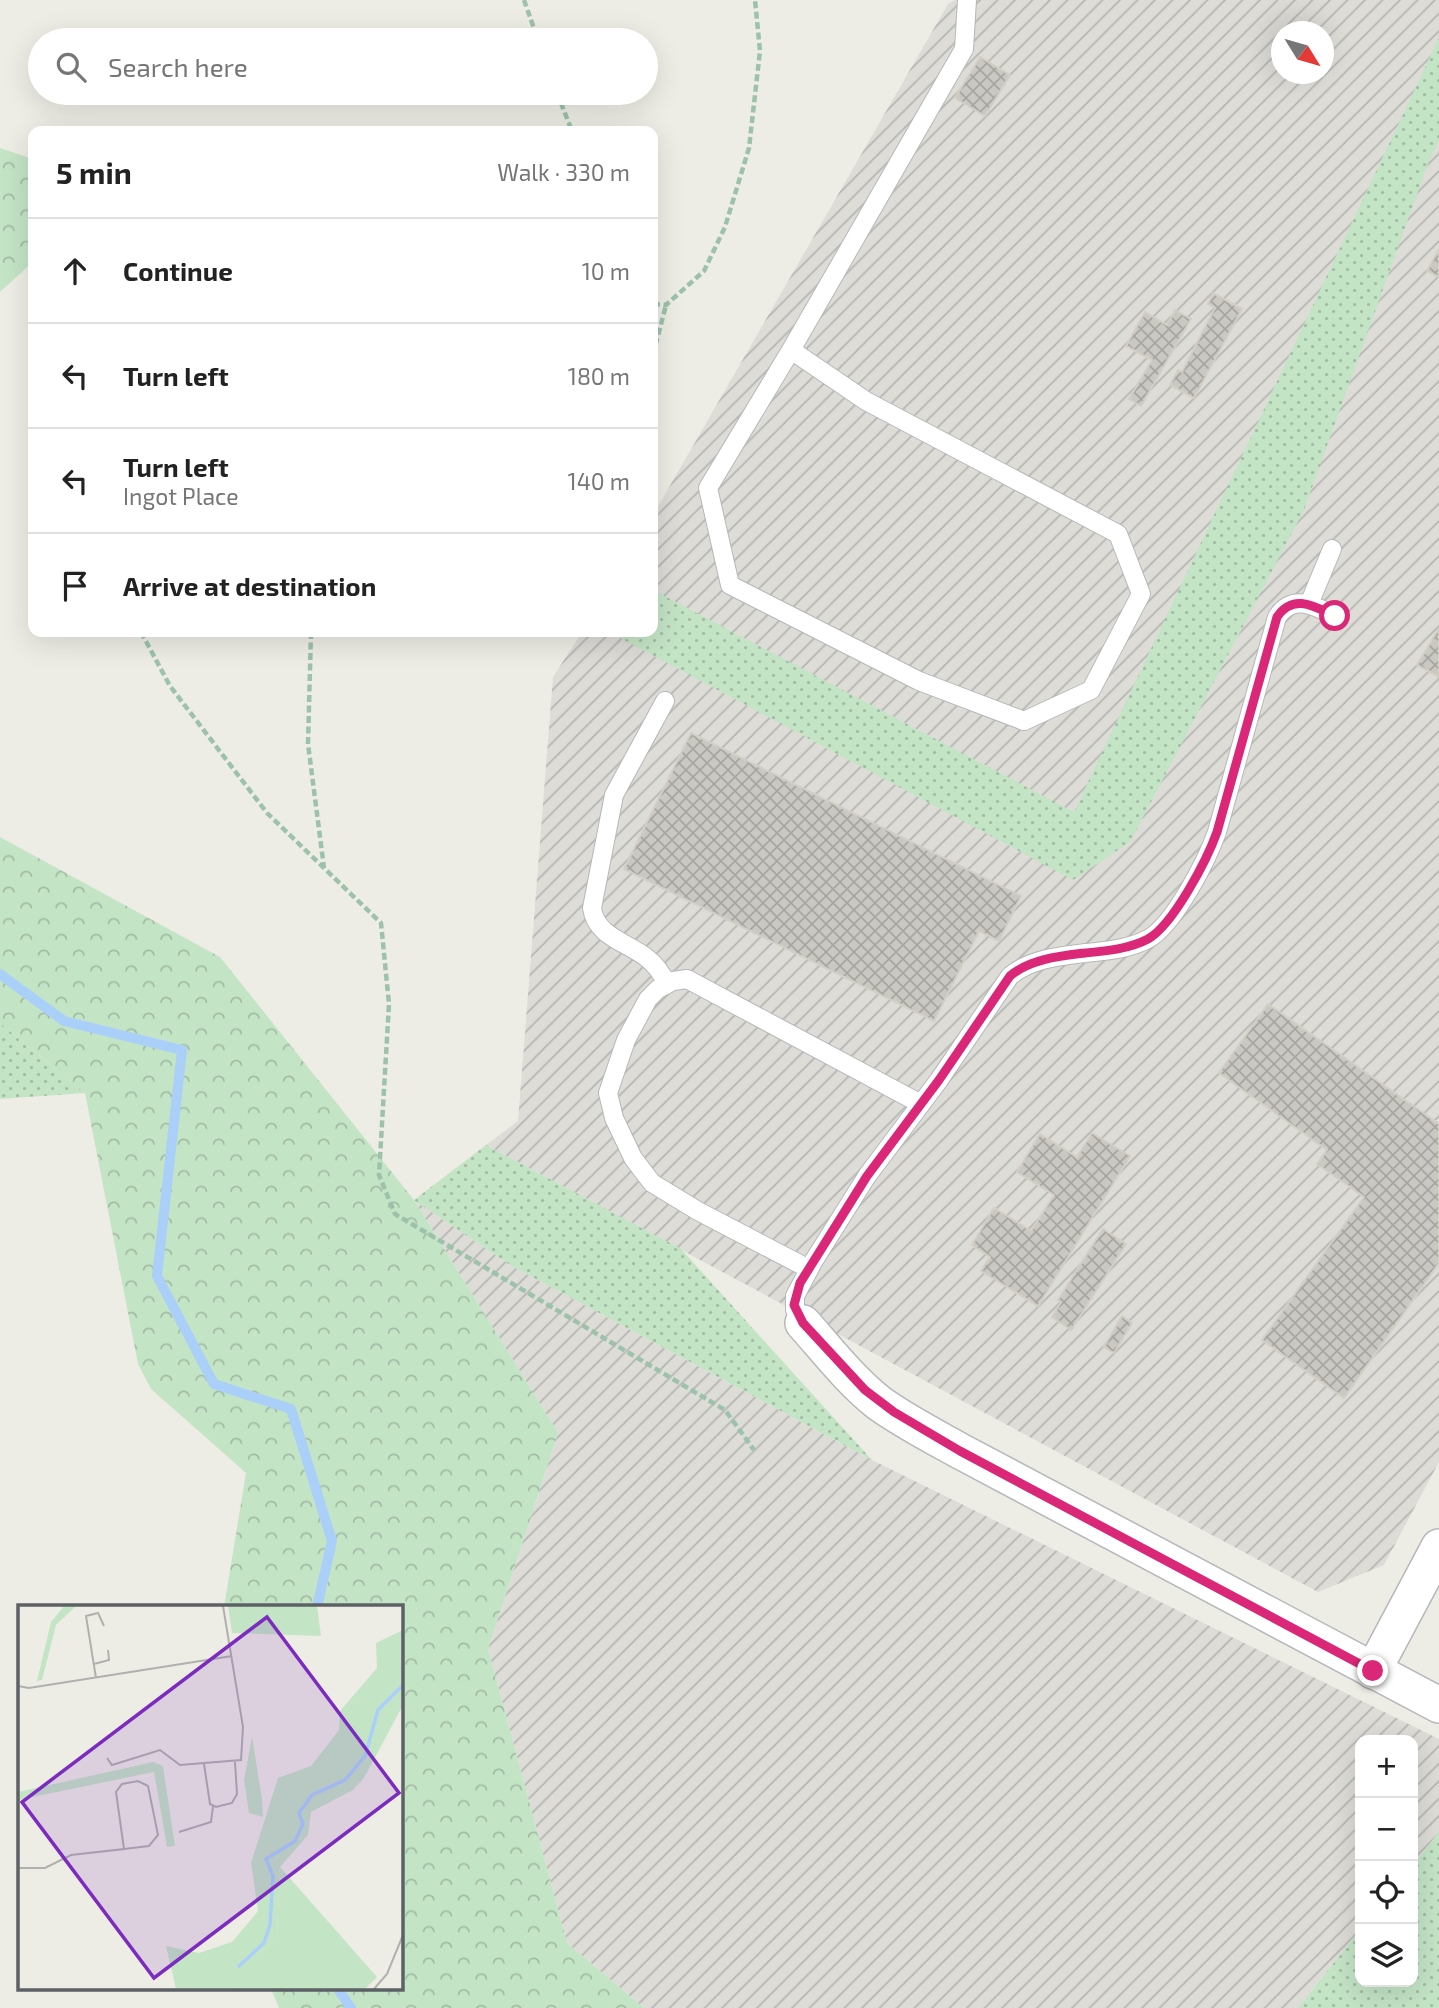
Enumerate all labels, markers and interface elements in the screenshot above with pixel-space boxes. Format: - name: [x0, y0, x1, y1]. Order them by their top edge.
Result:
- north arrow: [1271, 21, 1334, 84]
- search box: [28, 28, 658, 105]
- icon: search: [52, 48, 90, 86]
- text: Search here: [108, 51, 248, 82]
- text: 5 min: [56, 154, 132, 190]
- text: Walk · 330 m: [497, 158, 630, 186]
- icon: ahead: [56, 252, 94, 290]
- text: Continue: [123, 255, 233, 286]
- text: 10 m: [582, 257, 630, 285]
- icon: left: [56, 357, 94, 395]
- text: Turn left: [123, 360, 229, 391]
- text: 180 m: [568, 362, 630, 390]
- text: Turn left: [123, 451, 229, 482]
- icon: left: [56, 462, 94, 500]
- text: 140 m: [568, 467, 630, 495]
- text: Ingot Place: [123, 482, 239, 510]
- icon: arrive: [56, 567, 94, 605]
- text: Arrive at destination: [123, 570, 376, 601]
- route start: [1319, 600, 1350, 631]
- inset map: [18, 1605, 402, 1990]
- route end: [1357, 1655, 1388, 1686]
- map controls: [1355, 1735, 1418, 1987]
- button: +: [1355, 1735, 1418, 1798]
- button: −: [1355, 1798, 1418, 1861]
- button: locate: [1355, 1861, 1418, 1924]
- button: layers: [1355, 1924, 1418, 1987]

